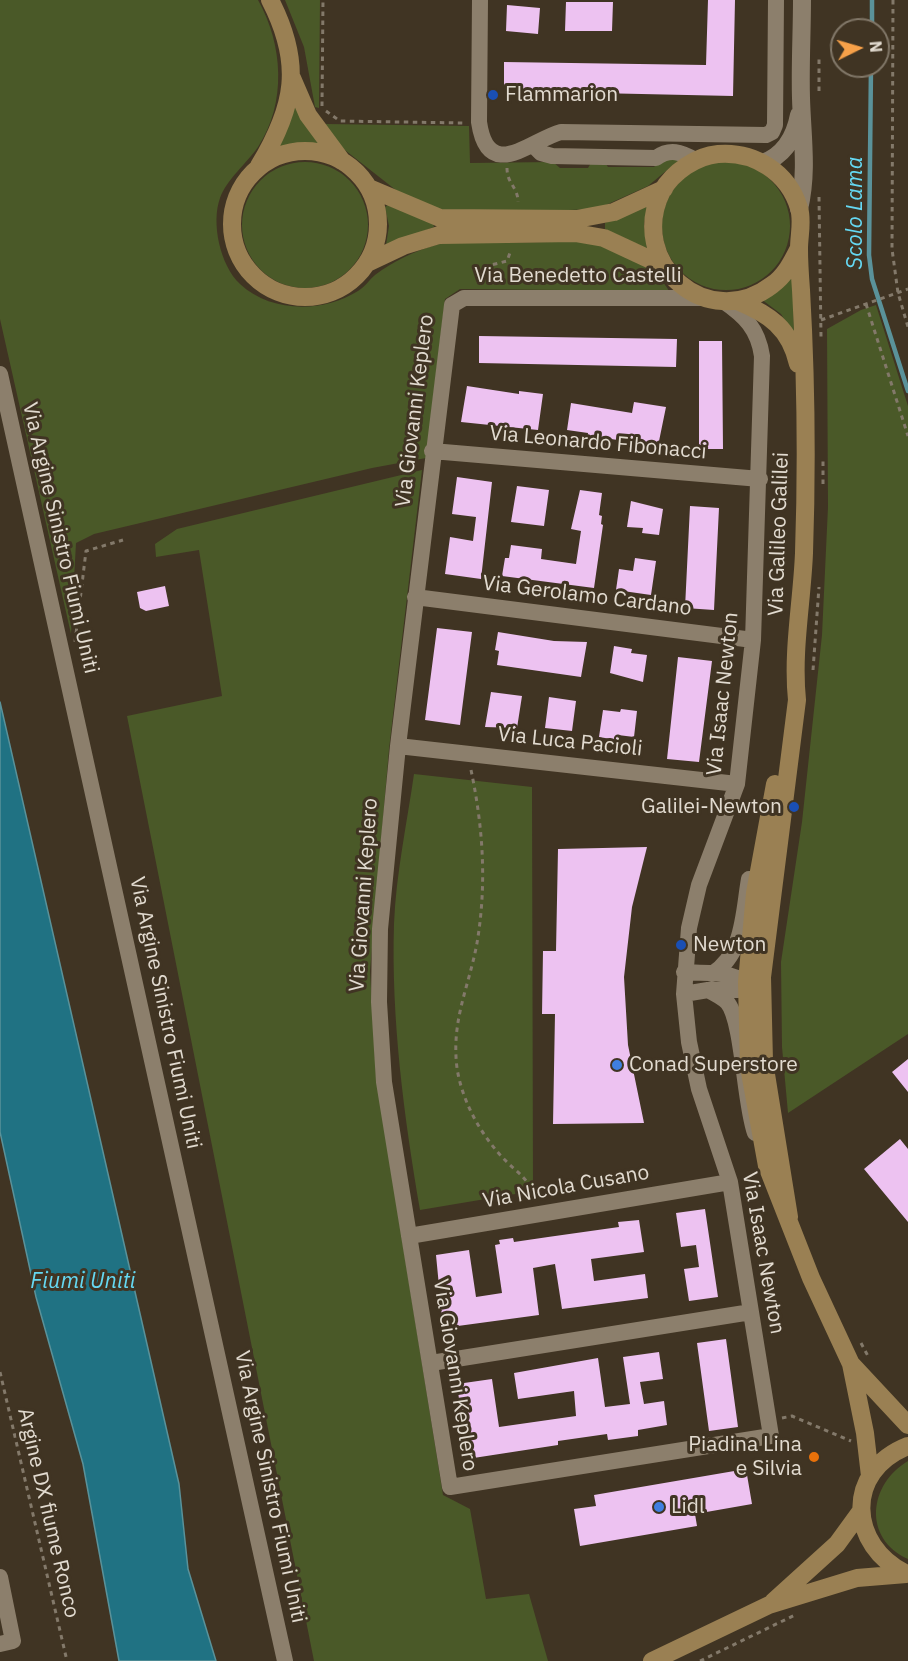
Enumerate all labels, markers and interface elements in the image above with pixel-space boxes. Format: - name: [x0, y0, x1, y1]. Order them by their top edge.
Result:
- north arrow: [830, 18, 890, 78]
- text: N: [865, 40, 886, 53]
- place label: Flammarion: [505, 82, 618, 108]
- marker: Flammarion: [486, 88, 500, 102]
- water label: Scolo Lama: [843, 156, 869, 270]
- street label: Via Benedetto Castelli: [474, 263, 682, 289]
- street label: Via Giovanni Keplero: [391, 313, 439, 509]
- street label: Via Argine Sinistro Fiumi Uniti: [17, 400, 103, 676]
- street label: Via Leonardo Fibonacci: [488, 421, 708, 465]
- street label: Via Galileo Galilei: [764, 452, 794, 616]
- street label: Via Gerolamo Cardano: [481, 571, 693, 621]
- street label: Via Isaac Newton: [702, 611, 744, 777]
- street label: Via Luca Pacioli: [496, 722, 644, 762]
- place label: Galilei-Newton: [641, 794, 782, 820]
- street label: Via Giovanni Keplero: [345, 797, 383, 993]
- marker: Galilei-Newton: [787, 800, 801, 814]
- street label: Via Argine Sinistro Fiumi Uniti: [124, 875, 206, 1151]
- place label: Newton: [693, 932, 766, 958]
- marker: Newton: [674, 938, 688, 952]
- place label: Conad Superstore: [629, 1052, 798, 1078]
- marker: Conad Superstore: [610, 1058, 624, 1072]
- street label: Via Nicola Cusano: [481, 1160, 651, 1214]
- street label: Via Isaac Newton: [736, 1170, 790, 1336]
- water label: Fiumi Uniti: [30, 1269, 136, 1295]
- street label: Via Giovanni Keplero: [427, 1277, 483, 1473]
- street label: Via Argine Sinistro Fiumi Uniti: [229, 1349, 311, 1625]
- street label: Argine DX fiume Ronco: [12, 1406, 84, 1620]
- place label: Piadina Lina e Silvia: [688, 1432, 802, 1482]
- marker: Piadina Lina e Silvia: [807, 1450, 821, 1464]
- place label: Lidl: [671, 1494, 705, 1520]
- marker: Lidl: [652, 1500, 666, 1514]

